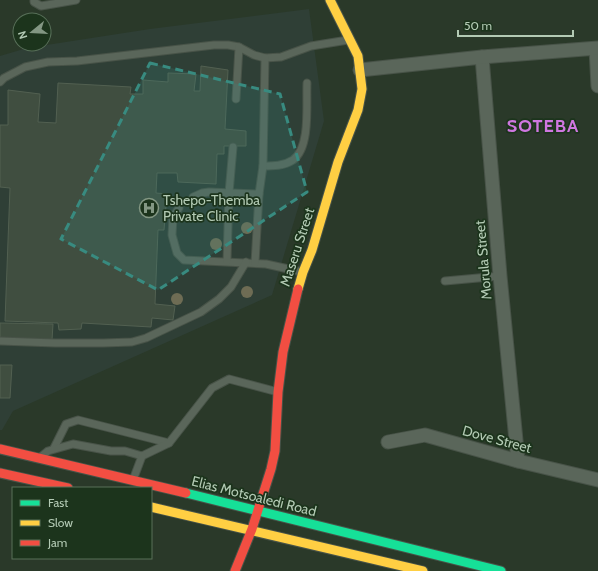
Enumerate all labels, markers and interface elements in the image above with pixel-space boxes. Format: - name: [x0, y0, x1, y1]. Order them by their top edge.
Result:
- north arrow: [12, 12, 52, 52]
- scale bar: [458, 12, 573, 38]
- text: 50 m: [464, 18, 492, 33]
- text: N: [15, 29, 30, 41]
- district label: SOTEBA: [507, 115, 579, 137]
- place label: Tshepo-Themba Private Clinic: [163, 191, 260, 225]
- hospital icon: Tshepo-Themba Private Clinic: [138, 197, 160, 219]
- street label: Maseru Street: [276, 205, 318, 289]
- street label: Morula Street: [471, 219, 495, 301]
- street label: Dove Street: [461, 421, 534, 457]
- street label: Elias Motsoaledi Road: [190, 472, 318, 520]
- legend: [12, 487, 152, 559]
- text: Fast: [48, 495, 68, 510]
- text: Slow: [48, 515, 73, 530]
- text: Jam: [47, 535, 67, 550]

